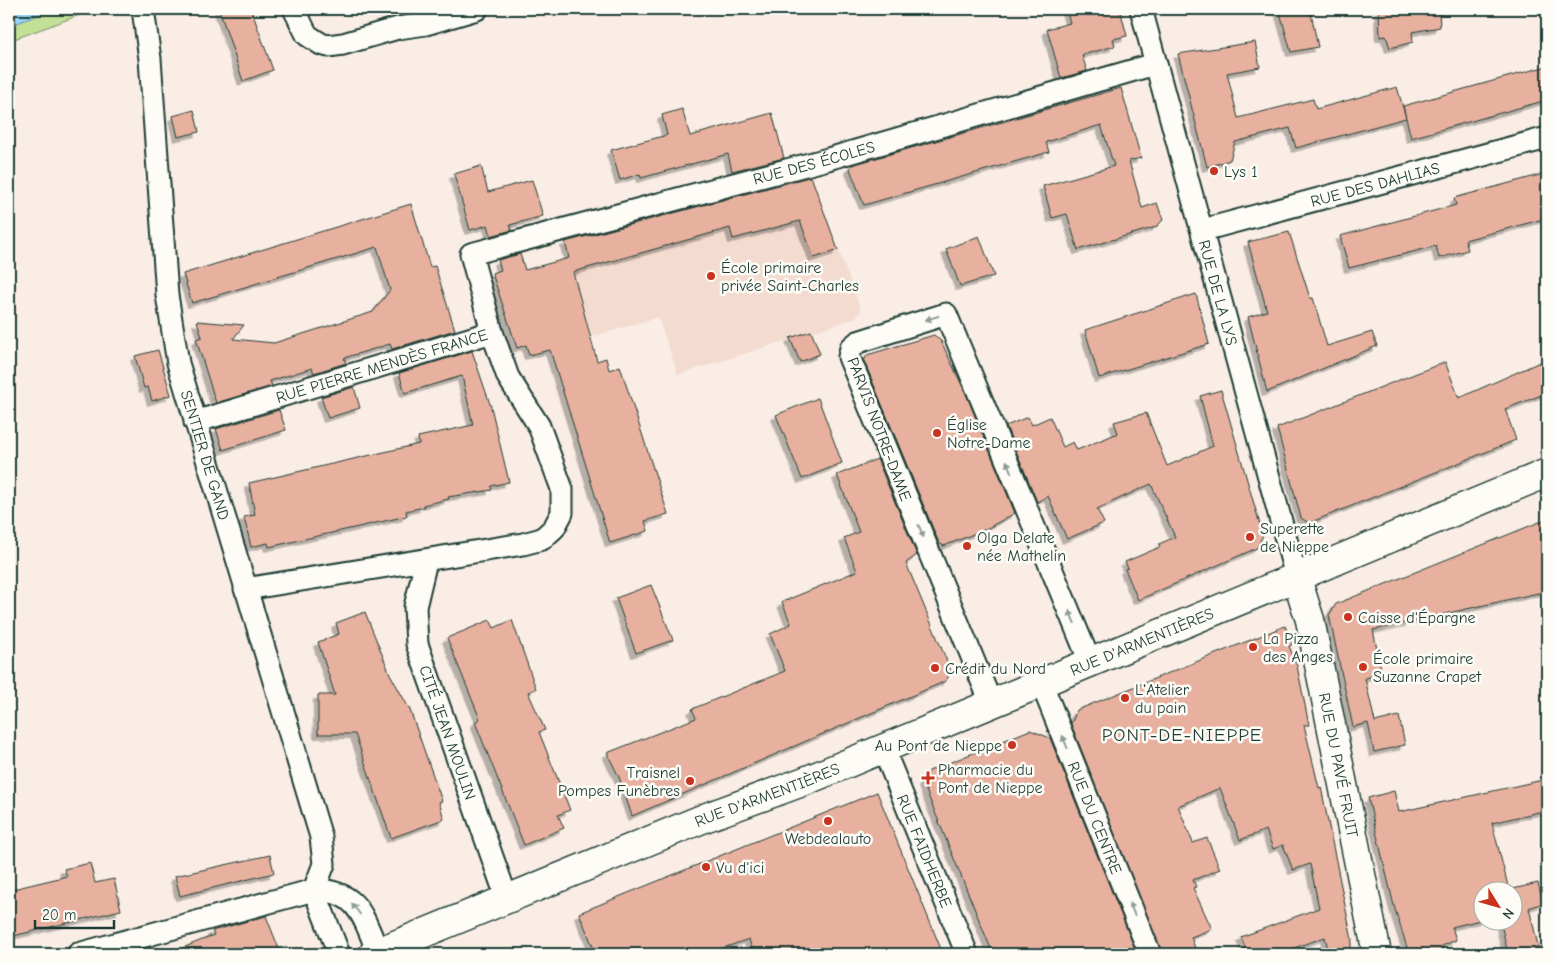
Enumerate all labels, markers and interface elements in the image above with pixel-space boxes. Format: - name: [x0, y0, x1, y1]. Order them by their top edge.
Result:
- street label: RUE DES ÉCOLES: [751, 138, 877, 189]
- street label: RUE DES DAHLIAS: [1309, 159, 1442, 211]
- place label: Lys 1: [1224, 163, 1258, 181]
- marker: Lys 1: [1208, 165, 1220, 177]
- street label: RUE DE LA LYS: [1195, 238, 1241, 348]
- place label: École primaire privée Saint-Charles: [721, 258, 859, 295]
- marker: École primaire privée Saint-Charles: [705, 270, 717, 282]
- one-way arrow: [924, 315, 939, 322]
- street label: RUE PIERRE MENDÈS FRANCE: [274, 326, 490, 407]
- street label: PARVIS NOTRE-DAME: [843, 355, 915, 504]
- street label: SENTIER DE GAND: [177, 388, 233, 522]
- place label: Église Notre-Dame: [947, 415, 1031, 452]
- marker: Église Notre-Dame: [931, 427, 943, 439]
- one-way arrow: [1005, 460, 1013, 474]
- place label: Superette de Nieppe: [1260, 520, 1329, 556]
- one-way arrow: [917, 524, 925, 539]
- place label: Olga Delate née Mathelin: [977, 529, 1066, 565]
- marker: Superette de Nieppe: [1244, 531, 1256, 543]
- marker: Olga Delate née Mathelin: [961, 540, 973, 552]
- street label: RUE D'ARMENTIÈRES: [1068, 604, 1217, 680]
- place label: Caisse d'Épargne: [1358, 608, 1476, 627]
- one-way arrow: [1067, 610, 1075, 624]
- marker: Caisse d'Épargne: [1342, 611, 1354, 623]
- place label: La Pizza des Anges: [1263, 630, 1333, 666]
- marker: La Pizza des Anges: [1247, 641, 1259, 653]
- place label: École primaire Suzanne Crapet: [1373, 649, 1482, 686]
- place label: Crédit du Nord: [945, 660, 1046, 678]
- marker: École primaire Suzanne Crapet: [1357, 661, 1369, 673]
- marker: Crédit du Nord: [929, 662, 941, 674]
- street label: CITÉ JEAN MOULIN: [415, 663, 479, 802]
- place label: L'Atelier du pain: [1135, 681, 1190, 717]
- street label: RUE DU PAVÉ FRUIT: [1315, 691, 1362, 840]
- marker: L'Atelier du pain: [1119, 692, 1131, 704]
- district label: PONT-DE-NIEPPE: [1102, 724, 1262, 746]
- one-way arrow: [1060, 735, 1068, 749]
- place label: Au Pont de Nieppe: [875, 737, 1002, 755]
- marker: Au Pont de Nieppe: [1006, 739, 1018, 751]
- street label: RUE DU CENTRE: [1064, 759, 1125, 877]
- street label: RUE D'ARMENTIÈRES: [692, 760, 843, 831]
- place label: Pharmacie du Pont de Nieppe: [938, 761, 1043, 797]
- place label: Traisnel Pompes Funèbres: [558, 764, 680, 800]
- marker: Pharmacie du Pont de Nieppe: [922, 772, 934, 784]
- marker: Traisnel Pompes Funèbres: [684, 775, 696, 787]
- street label: RUE FAIDHERBE: [893, 792, 955, 911]
- marker: Webdealauto: [822, 815, 834, 827]
- place label: Webdealauto: [785, 830, 871, 848]
- place label: Vu d'ici: [716, 859, 764, 877]
- marker: Vu d'ici: [700, 861, 712, 873]
- north arrow: [1474, 880, 1524, 930]
- scale bar: [35, 898, 114, 930]
- one-way arrow: [1128, 901, 1136, 916]
- one-way arrow: [351, 903, 362, 916]
- text: N: [1498, 905, 1518, 922]
- text: 20 m: [42, 906, 76, 924]

